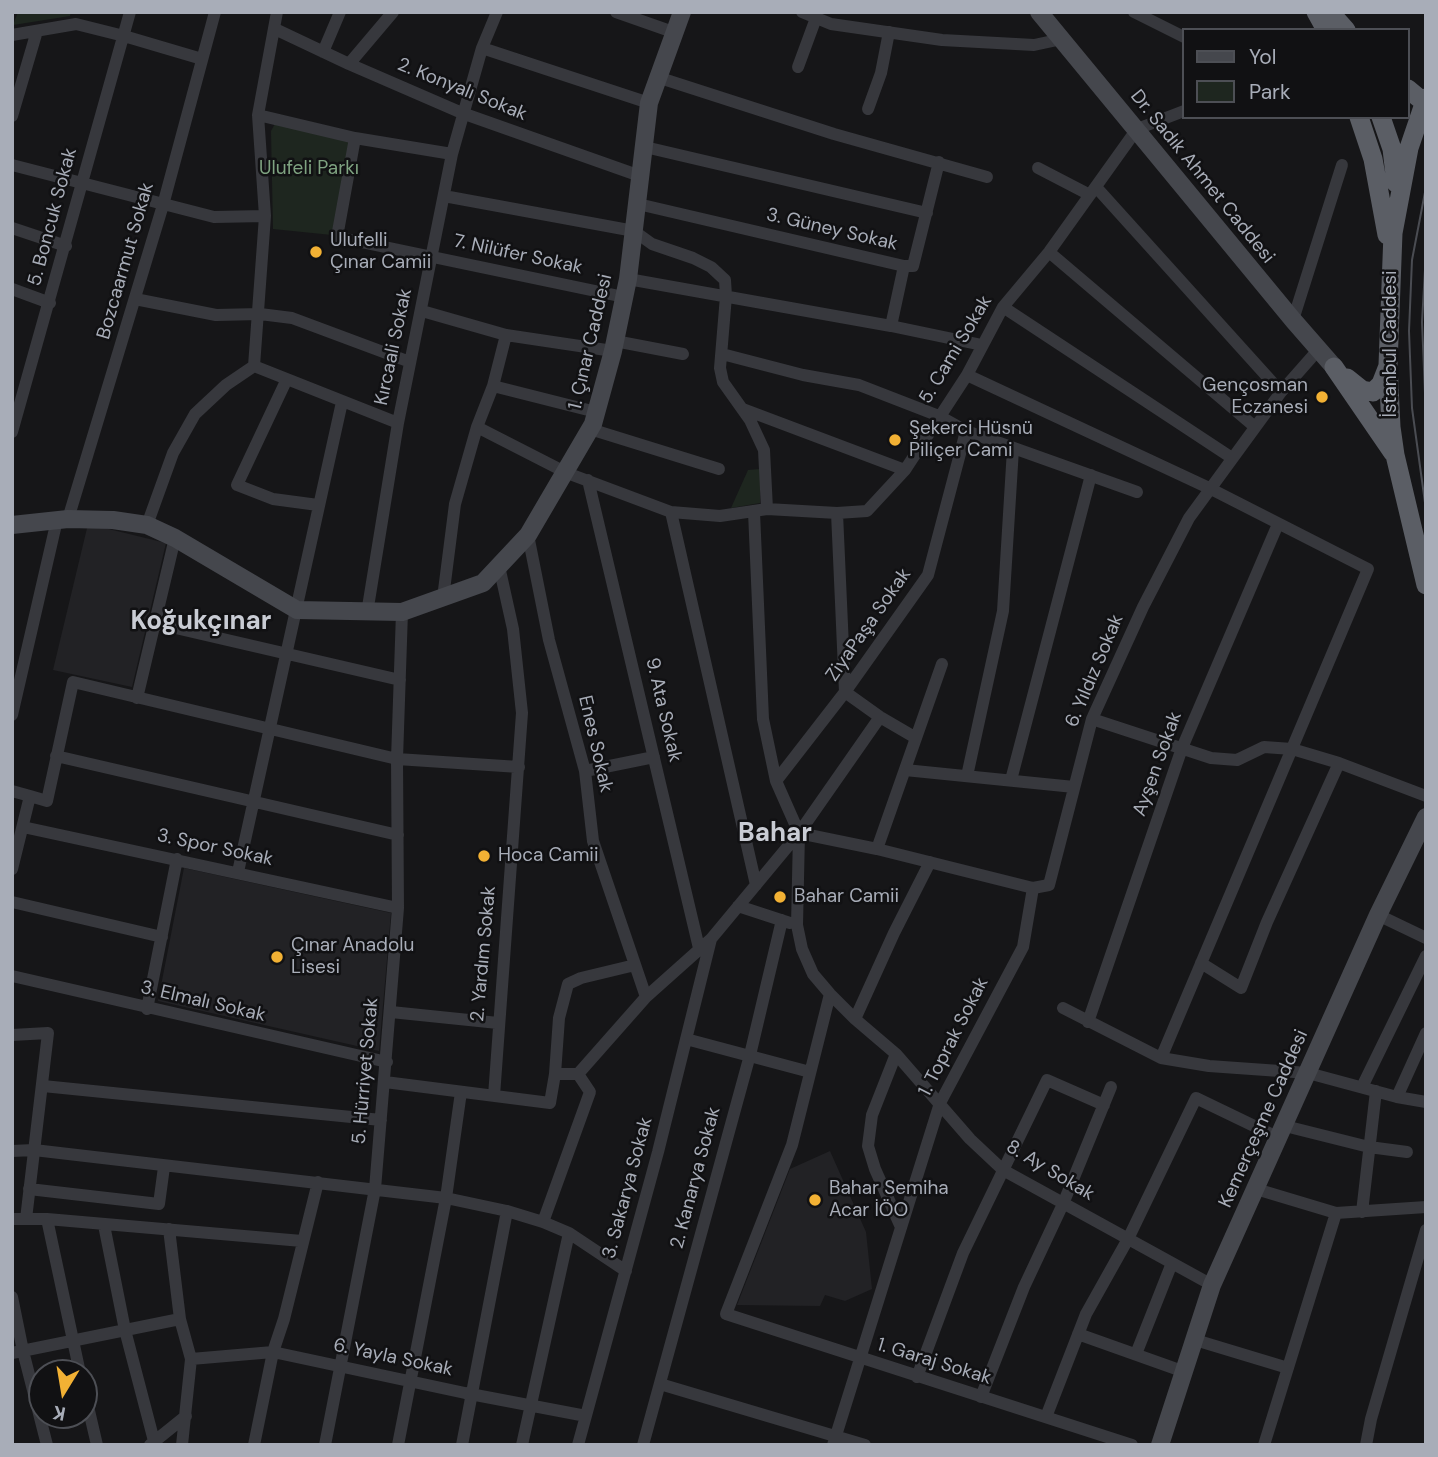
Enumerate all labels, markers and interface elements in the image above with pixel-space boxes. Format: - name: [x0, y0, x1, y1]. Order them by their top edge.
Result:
- legend: [1182, 28, 1410, 119]
- text: Yol: [1249, 43, 1277, 71]
- street label: 2. Konyalı Sokak: [394, 54, 530, 126]
- text: Park: [1249, 78, 1290, 106]
- street label: Dr. Sadık Ahmet Caddesi: [1125, 86, 1279, 268]
- street label: 5. Boncuk Sokak: [24, 145, 82, 289]
- park label: Ulufeli Parkı: [259, 158, 359, 180]
- street label: Bozcaarmut Sokak: [93, 180, 159, 342]
- street label: 3. Güney Sokak: [764, 204, 900, 256]
- place label: Ulufelli Çınar Camii: [330, 230, 431, 274]
- street label: 7. Nilüfer Sokak: [451, 230, 585, 280]
- marker: Ulufelli Çınar Camii: [308, 244, 324, 260]
- street label: İstanbul Caddesi: [1380, 270, 1402, 418]
- street label: 1. Çınar Caddesi: [564, 272, 618, 412]
- street label: Kırcaali Sokak: [370, 286, 418, 408]
- street label: 5. Cami Sokak: [915, 292, 997, 408]
- place label: Gençosman Eczanesi: [1202, 375, 1308, 419]
- marker: Gençosman Eczanesi: [1314, 389, 1330, 405]
- place label: Şekerci Hüsnü Piliçer Cami: [909, 418, 1033, 462]
- marker: Şekerci Hüsnü Piliçer Cami: [887, 432, 903, 448]
- street label: ZiyaPaşa Sokak: [822, 564, 916, 686]
- district label: Koğukçınar: [131, 606, 271, 638]
- street label: 6. Yıldız Sokak: [1061, 611, 1129, 731]
- street label: 9. Ata Sokak: [640, 656, 686, 764]
- street label: Enes Sokak: [573, 693, 617, 795]
- street label: Ayşen Sokak: [1129, 709, 1187, 819]
- district label: Bahar: [738, 818, 812, 850]
- street label: 3. Spor Sokak: [155, 825, 275, 871]
- place label: Hoca Camii: [498, 845, 598, 867]
- marker: Hoca Camii: [476, 848, 492, 864]
- street label: 2. Yardım Sokak: [467, 885, 501, 1023]
- place label: Bahar Camii: [794, 886, 899, 908]
- marker: Bahar Camii: [772, 889, 788, 905]
- place label: Çınar Anadolu Lisesi: [291, 935, 414, 979]
- marker: Çınar Anadolu Lisesi: [269, 949, 285, 965]
- street label: 1. Toprak Sokak: [914, 974, 994, 1100]
- street label: 3. Elmalı Sokak: [138, 977, 268, 1027]
- street label: 5. Hürriyet Sokak: [348, 997, 384, 1145]
- street label: Kemerçeşme Caddesi: [1214, 1027, 1314, 1211]
- street label: 2. Kanarya Sokak: [666, 1104, 726, 1252]
- street label: 3. Sakarya Sokak: [598, 1115, 658, 1261]
- street label: 8. Ay Sokak: [1002, 1136, 1098, 1206]
- place label: Bahar Semiha Acar İÖO: [829, 1178, 949, 1222]
- marker: Bahar Semiha Acar İÖO: [807, 1192, 823, 1208]
- street label: 6. Yayla Sokak: [331, 1334, 455, 1382]
- street label: 1. Garaj Sokak: [874, 1334, 994, 1390]
- north arrow: [28, 1359, 98, 1429]
- text: K: [51, 1400, 68, 1427]

